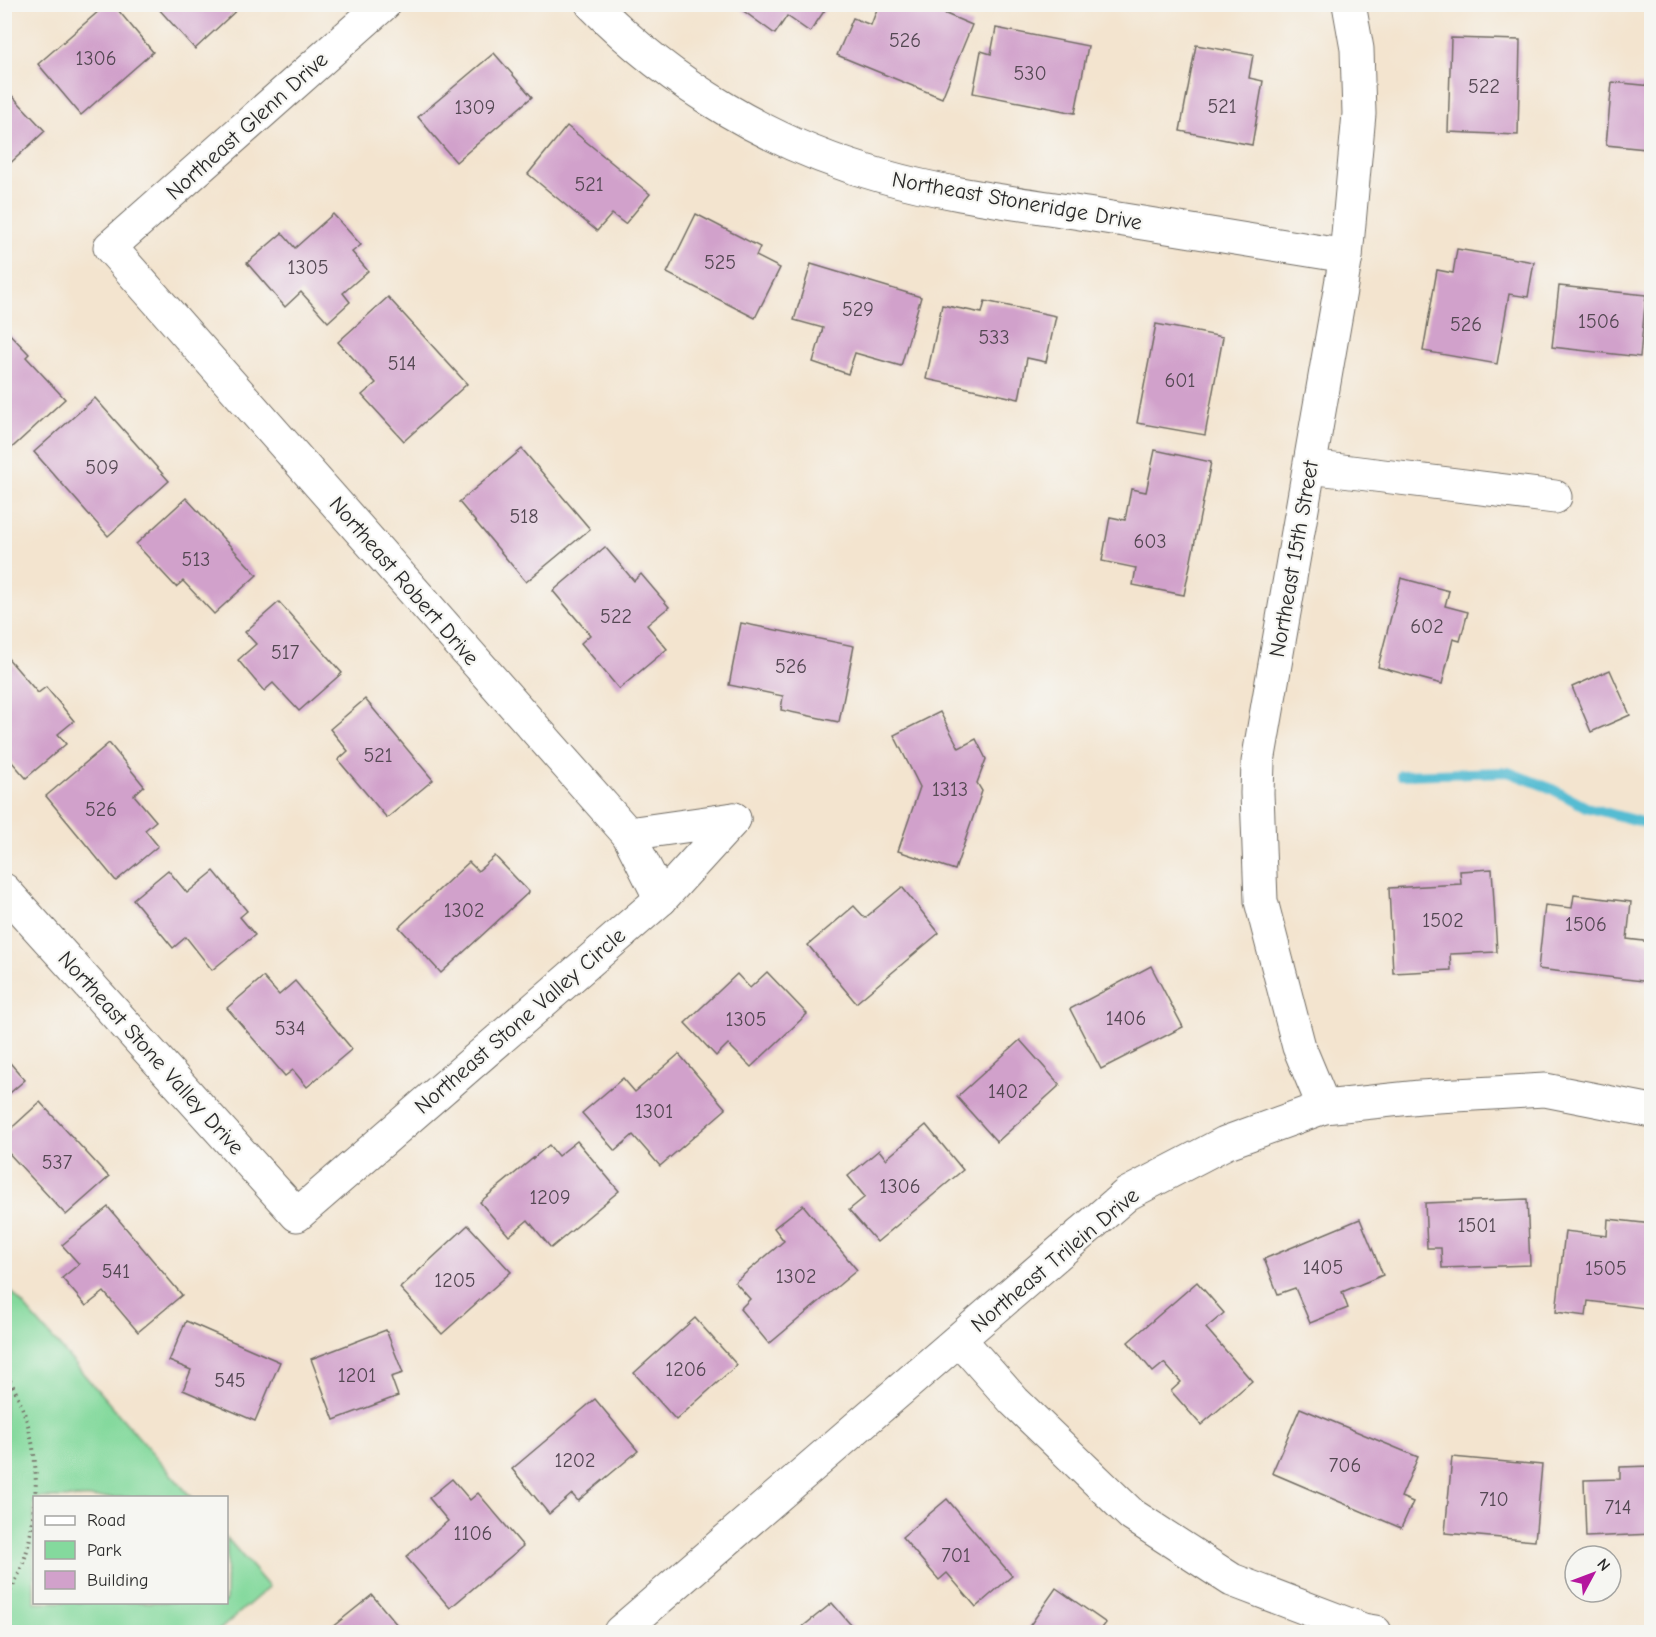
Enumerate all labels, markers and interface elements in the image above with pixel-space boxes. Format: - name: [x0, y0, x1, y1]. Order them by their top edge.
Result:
- house number: 526: [889, 29, 921, 52]
- house number: 1306: [75, 47, 117, 70]
- street label: Northeast Glenn Drive: [161, 47, 333, 205]
- house number: 530: [1013, 62, 1047, 85]
- house number: 522: [1468, 75, 1500, 98]
- house number: 521: [1207, 95, 1237, 118]
- house number: 1309: [455, 96, 495, 119]
- street label: Northeast Stoneridge Drive: [890, 166, 1144, 236]
- house number: 521: [574, 173, 604, 196]
- house number: 525: [704, 251, 736, 274]
- house number: 1305: [287, 256, 329, 279]
- house number: 529: [842, 298, 874, 321]
- house number: 1506: [1578, 310, 1620, 333]
- house number: 526: [1450, 313, 1482, 336]
- house number: 533: [978, 326, 1010, 349]
- house number: 514: [388, 352, 416, 375]
- house number: 601: [1165, 369, 1195, 392]
- house number: 509: [85, 456, 119, 479]
- street label: Northeast 15th Street: [1264, 458, 1324, 659]
- street label: Northeast Robert Drive: [324, 491, 484, 671]
- house number: 518: [509, 505, 539, 528]
- house number: 603: [1133, 530, 1167, 553]
- house number: 513: [182, 548, 210, 571]
- house number: 522: [600, 605, 632, 628]
- house number: 602: [1410, 615, 1444, 638]
- house number: 517: [271, 641, 300, 664]
- house number: 526: [775, 655, 807, 678]
- house number: 521: [363, 744, 393, 767]
- house number: 1313: [932, 778, 968, 801]
- house number: 526: [85, 798, 117, 821]
- house number: 1302: [444, 899, 484, 922]
- house number: 1502: [1422, 909, 1464, 932]
- house number: 1506: [1565, 913, 1607, 936]
- street label: Northeast Stone Valley Circle: [409, 922, 631, 1120]
- street label: Northeast Stone Valley Drive: [53, 946, 249, 1160]
- house number: 1406: [1106, 1007, 1146, 1030]
- house number: 1305: [725, 1008, 767, 1031]
- house number: 534: [275, 1017, 305, 1040]
- house number: 1402: [988, 1080, 1028, 1103]
- house number: 1301: [635, 1100, 673, 1123]
- house number: 537: [42, 1151, 73, 1174]
- house number: 1306: [879, 1175, 921, 1198]
- street label: Northeast Trilein Drive: [966, 1182, 1144, 1338]
- house number: 1209: [529, 1186, 571, 1209]
- house number: 1501: [1458, 1214, 1496, 1237]
- house number: 1405: [1303, 1256, 1343, 1279]
- house number: 1505: [1585, 1257, 1627, 1280]
- house number: 541: [102, 1260, 130, 1283]
- house number: 1302: [776, 1265, 816, 1288]
- house number: 1205: [434, 1269, 476, 1292]
- house number: 1206: [665, 1358, 707, 1381]
- house number: 1201: [338, 1364, 376, 1387]
- house number: 545: [214, 1369, 246, 1392]
- house number: 1202: [554, 1449, 596, 1472]
- house number: 706: [1329, 1454, 1361, 1477]
- house number: 710: [1479, 1488, 1509, 1511]
- legend: [33, 1496, 228, 1604]
- house number: 714: [1604, 1496, 1632, 1519]
- text: Road: [87, 1510, 126, 1531]
- house number: 1106: [454, 1522, 492, 1545]
- text: Park: [87, 1540, 122, 1561]
- house number: 701: [941, 1544, 971, 1567]
- north arrow: [1563, 1544, 1623, 1604]
- text: N: [1593, 1555, 1614, 1575]
- text: Building: [87, 1570, 149, 1591]

